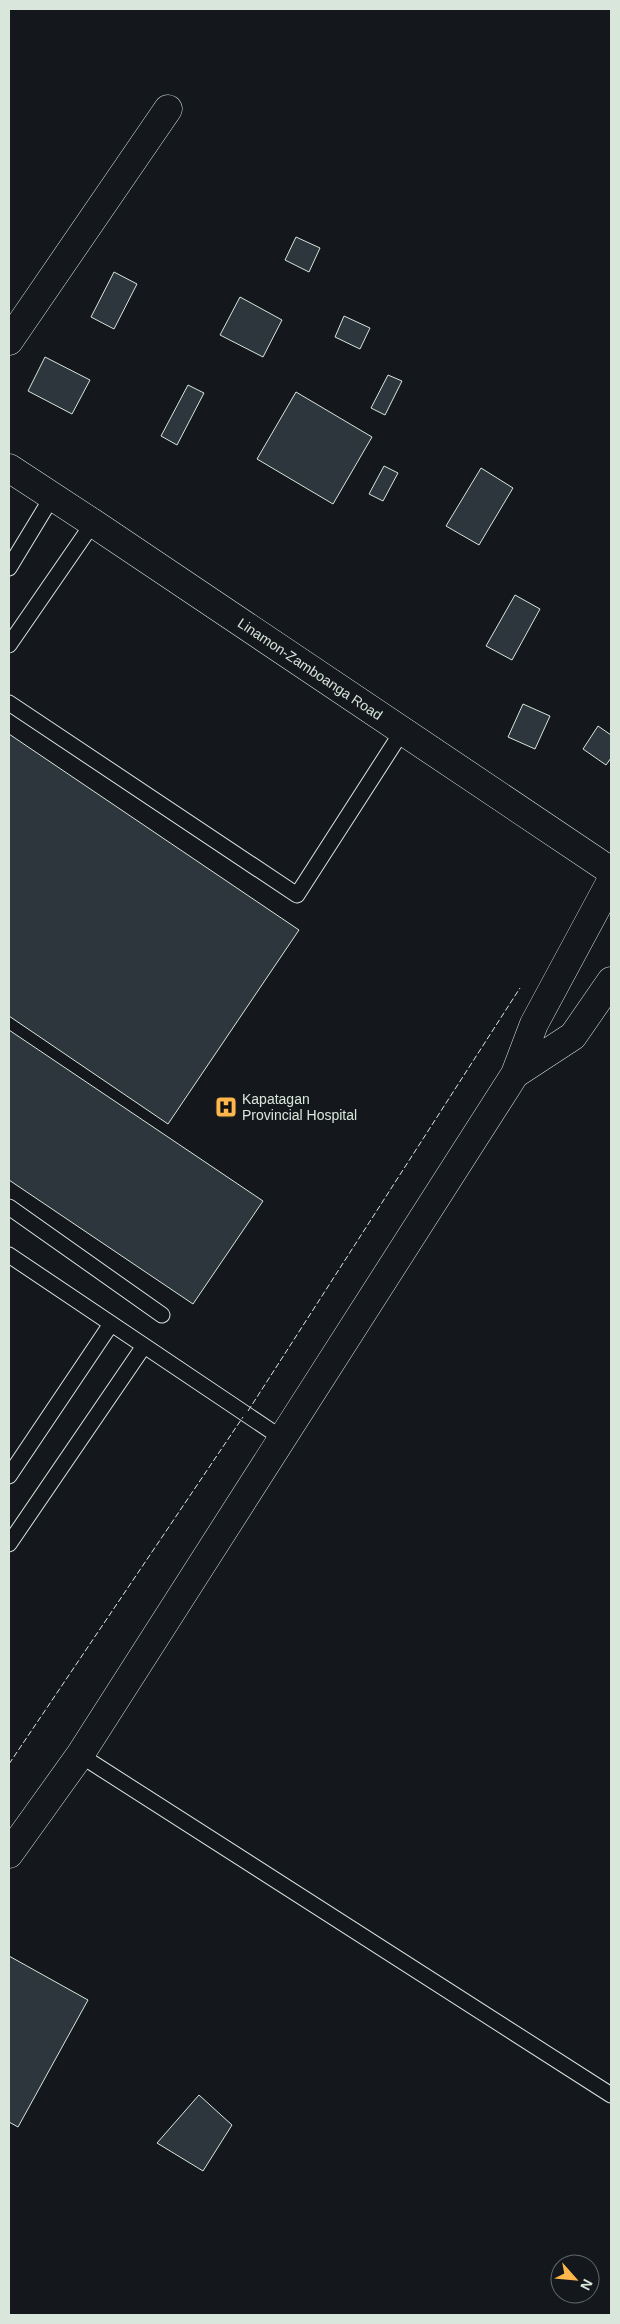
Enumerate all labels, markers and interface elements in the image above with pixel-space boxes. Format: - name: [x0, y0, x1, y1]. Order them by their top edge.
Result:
- street label: Linamon-Zamboanga Road: [235, 615, 385, 723]
- place label: Kapatagan Provincial Hospital: [242, 1091, 357, 1123]
- hospital icon: Kapatagan Provincial Hospital: [214, 1095, 238, 1119]
- north arrow: [550, 2254, 600, 2304]
- text: N: [577, 2277, 596, 2293]

